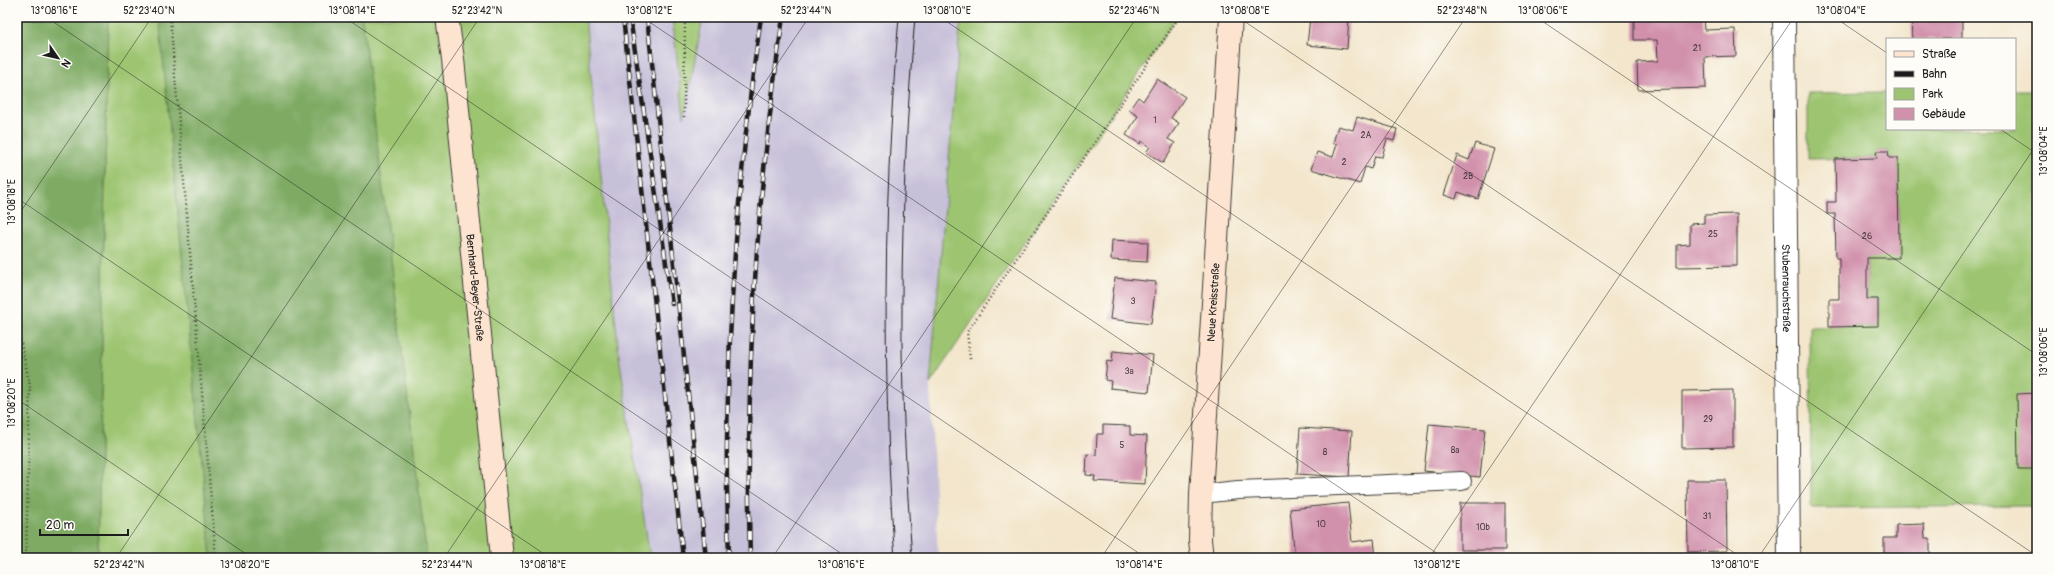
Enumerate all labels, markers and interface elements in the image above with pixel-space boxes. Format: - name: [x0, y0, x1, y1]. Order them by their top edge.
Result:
- text: 13°08'16"E: [31, 5, 77, 17]
- text: 52°23'40"N: [123, 5, 175, 17]
- text: 13°08'14"E: [329, 5, 375, 17]
- text: 52°23'42"N: [452, 5, 502, 17]
- text: 13°08'12"E: [626, 5, 672, 17]
- text: 52°23'44"N: [781, 5, 832, 17]
- text: 13°08'10"E: [923, 5, 971, 17]
- text: 52°23'46"N: [1109, 5, 1160, 17]
- text: 13°08'08"E: [1221, 5, 1269, 17]
- text: 52°23'48"N: [1437, 5, 1487, 17]
- text: 13°08'06"E: [1518, 5, 1568, 17]
- text: 13°08'04"E: [1816, 5, 1866, 17]
- north arrow: [38, 38, 78, 78]
- legend: [1886, 38, 2016, 130]
- house number: 21: [1693, 43, 1701, 54]
- text: Straße: [1922, 47, 1956, 62]
- text: N: [58, 57, 73, 70]
- text: Bahn: [1922, 67, 1947, 82]
- text: Park: [1922, 87, 1943, 102]
- text: Gebäude: [1922, 107, 1966, 122]
- house number: 1: [1153, 115, 1157, 126]
- text: 13°08'04"E: [2038, 126, 2050, 176]
- house number: 2A: [1361, 130, 1372, 141]
- house number: 2: [1341, 157, 1347, 168]
- house number: 2B: [1463, 171, 1473, 182]
- text: 13°08'18"E: [6, 179, 18, 225]
- house number: 25: [1708, 229, 1718, 240]
- house number: 26: [1862, 231, 1872, 242]
- street label: Bernhard-Beyer-Straße: [463, 233, 487, 342]
- street label: Stubenrauchstraße: [1779, 244, 1793, 333]
- street label: Neue Kreisstraße: [1205, 262, 1223, 342]
- house number: 3: [1130, 296, 1136, 307]
- text: 13°08'06"E: [2038, 327, 2050, 377]
- house number: 3a: [1124, 366, 1134, 377]
- text: 13°08'20"E: [6, 378, 18, 428]
- house number: 29: [1703, 414, 1713, 425]
- house number: 5: [1120, 440, 1125, 451]
- house number: 8a: [1451, 445, 1459, 456]
- house number: 8: [1323, 447, 1328, 458]
- scale bar: [40, 511, 128, 537]
- house number: 31: [1703, 511, 1711, 522]
- text: 20 m: [46, 518, 75, 533]
- house number: 10: [1316, 519, 1326, 530]
- house number: 10b: [1476, 522, 1491, 533]
- text: 52°23'42"N: [94, 559, 144, 571]
- text: 13°08'20"E: [220, 559, 270, 571]
- text: 52°23'44"N: [422, 559, 473, 571]
- text: 13°08'18"E: [520, 559, 566, 571]
- text: 13°08'16"E: [818, 559, 864, 571]
- text: 13°08'14"E: [1116, 559, 1162, 571]
- text: 13°08'12"E: [1414, 559, 1460, 571]
- text: 13°08'10"E: [1711, 559, 1759, 571]

